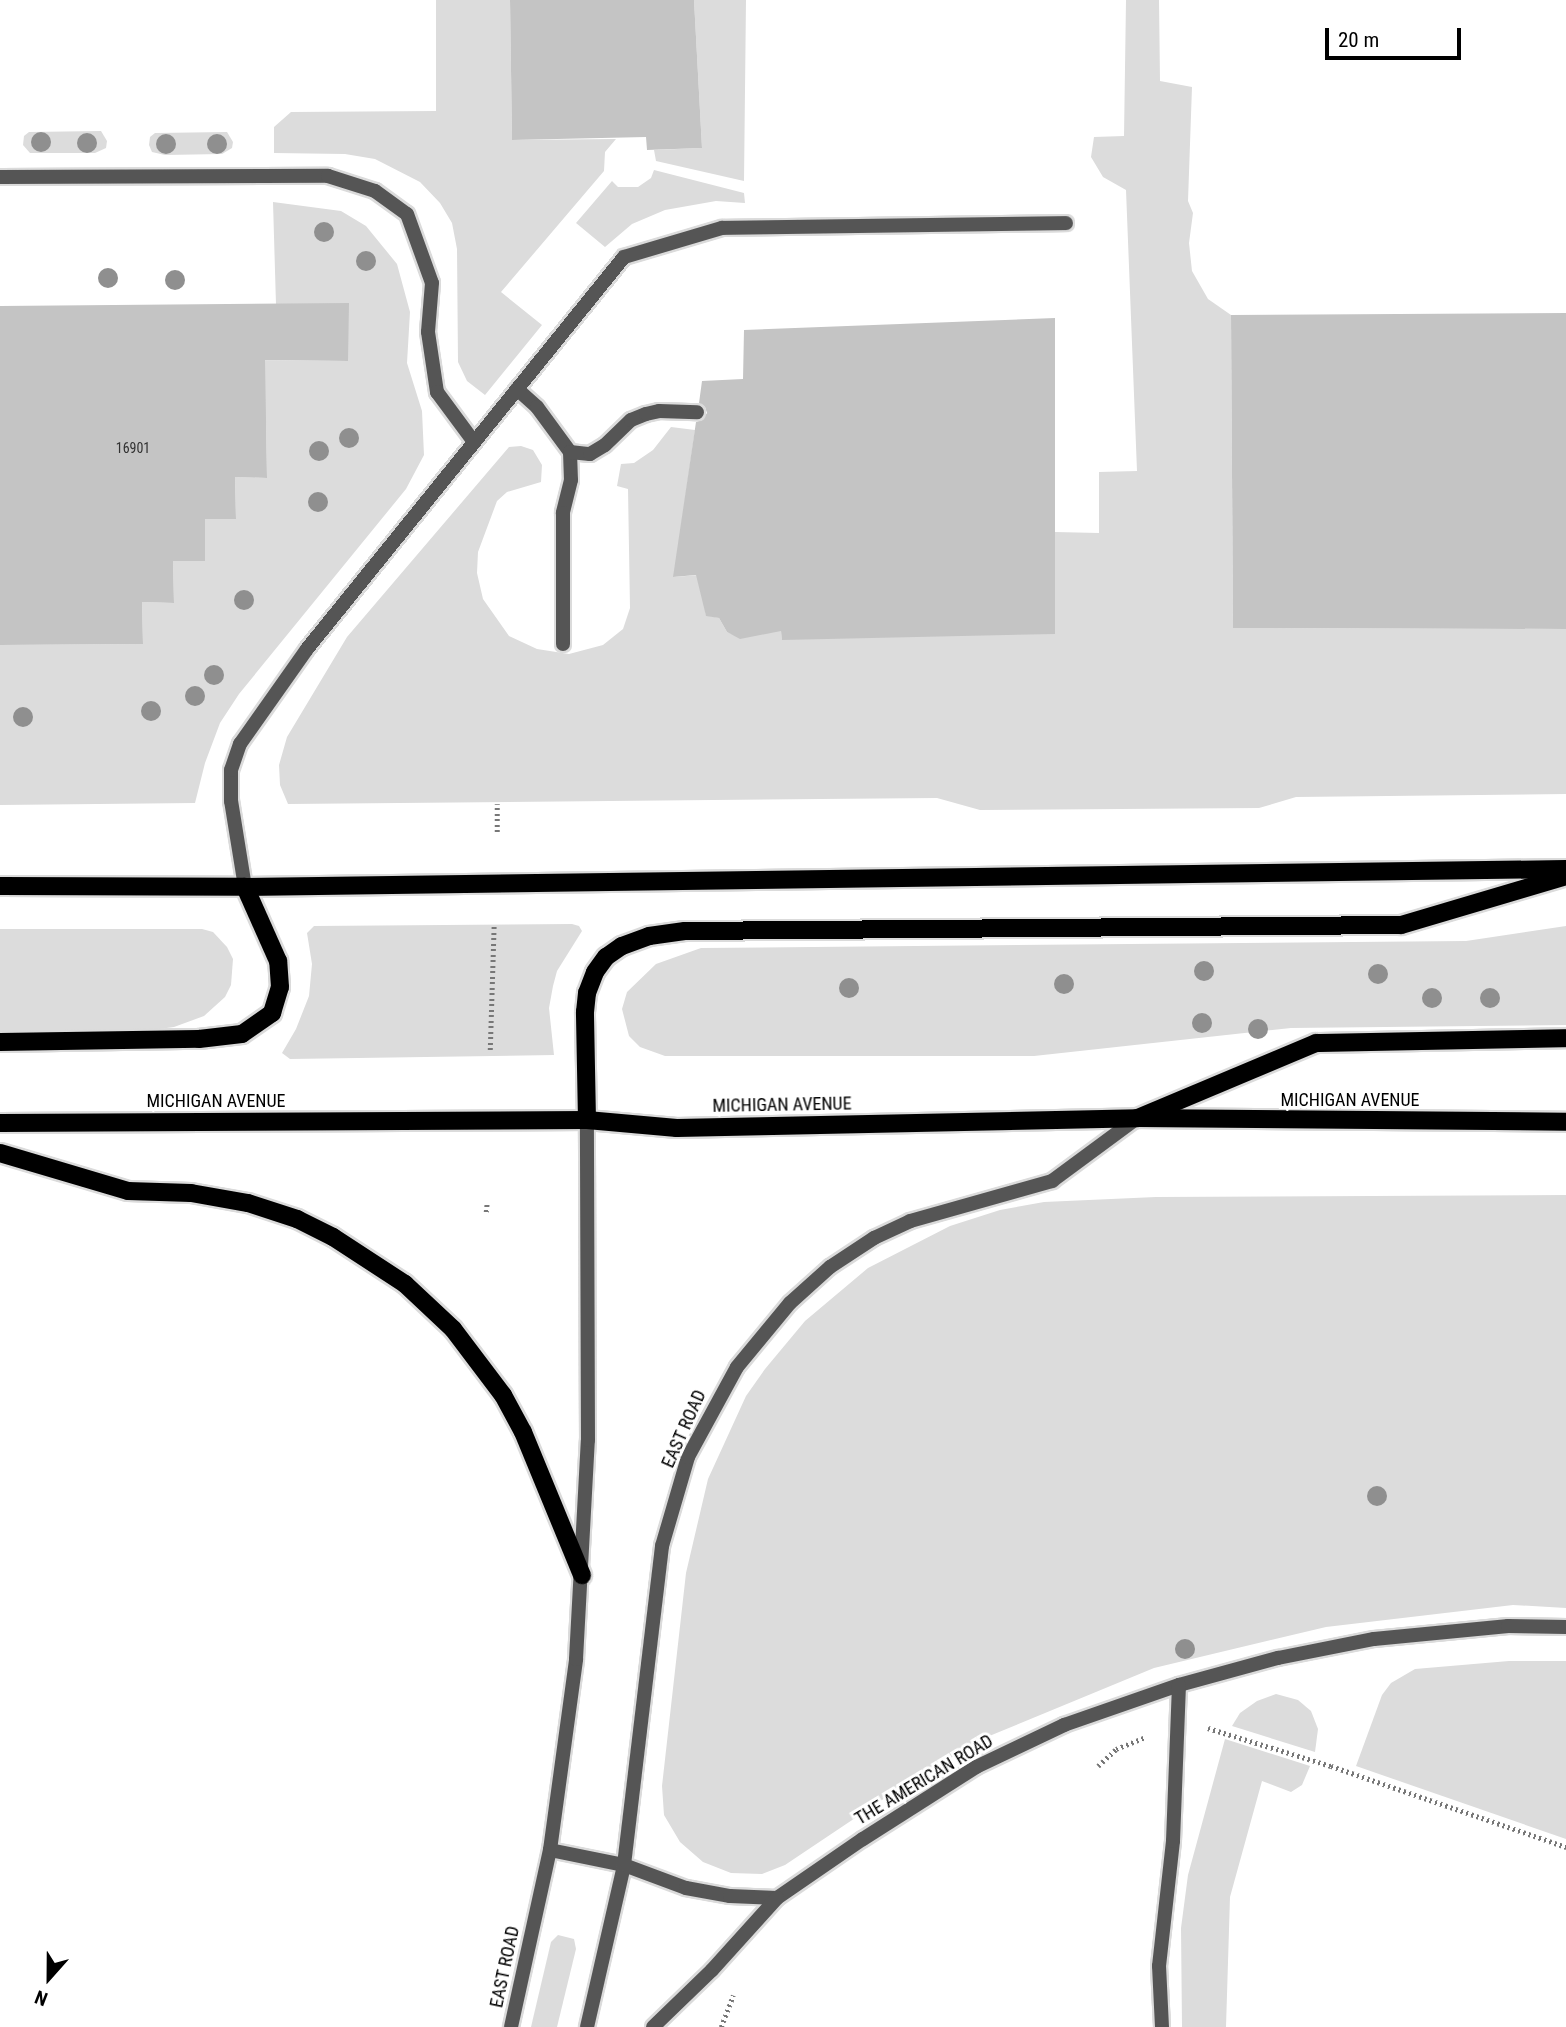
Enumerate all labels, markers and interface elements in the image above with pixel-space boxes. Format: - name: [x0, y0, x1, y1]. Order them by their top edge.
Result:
- scale bar: [1328, 14, 1464, 58]
- text: 20 m: [1338, 28, 1379, 52]
- house number: 16901: [116, 440, 150, 456]
- street label: MICHIGAN AVENUE: [1280, 1089, 1420, 1111]
- street label: MICHIGAN AVENUE: [146, 1090, 286, 1112]
- street label: MICHIGAN AVENUE: [712, 1093, 852, 1117]
- street label: EAST ROAD: [657, 1387, 711, 1471]
- street label: THE AMERICAN ROAD: [851, 1730, 997, 1830]
- street label: EAST ROAD: [486, 1924, 524, 2010]
- north arrow: [14, 1943, 84, 2013]
- text: N: [32, 1985, 51, 2011]

